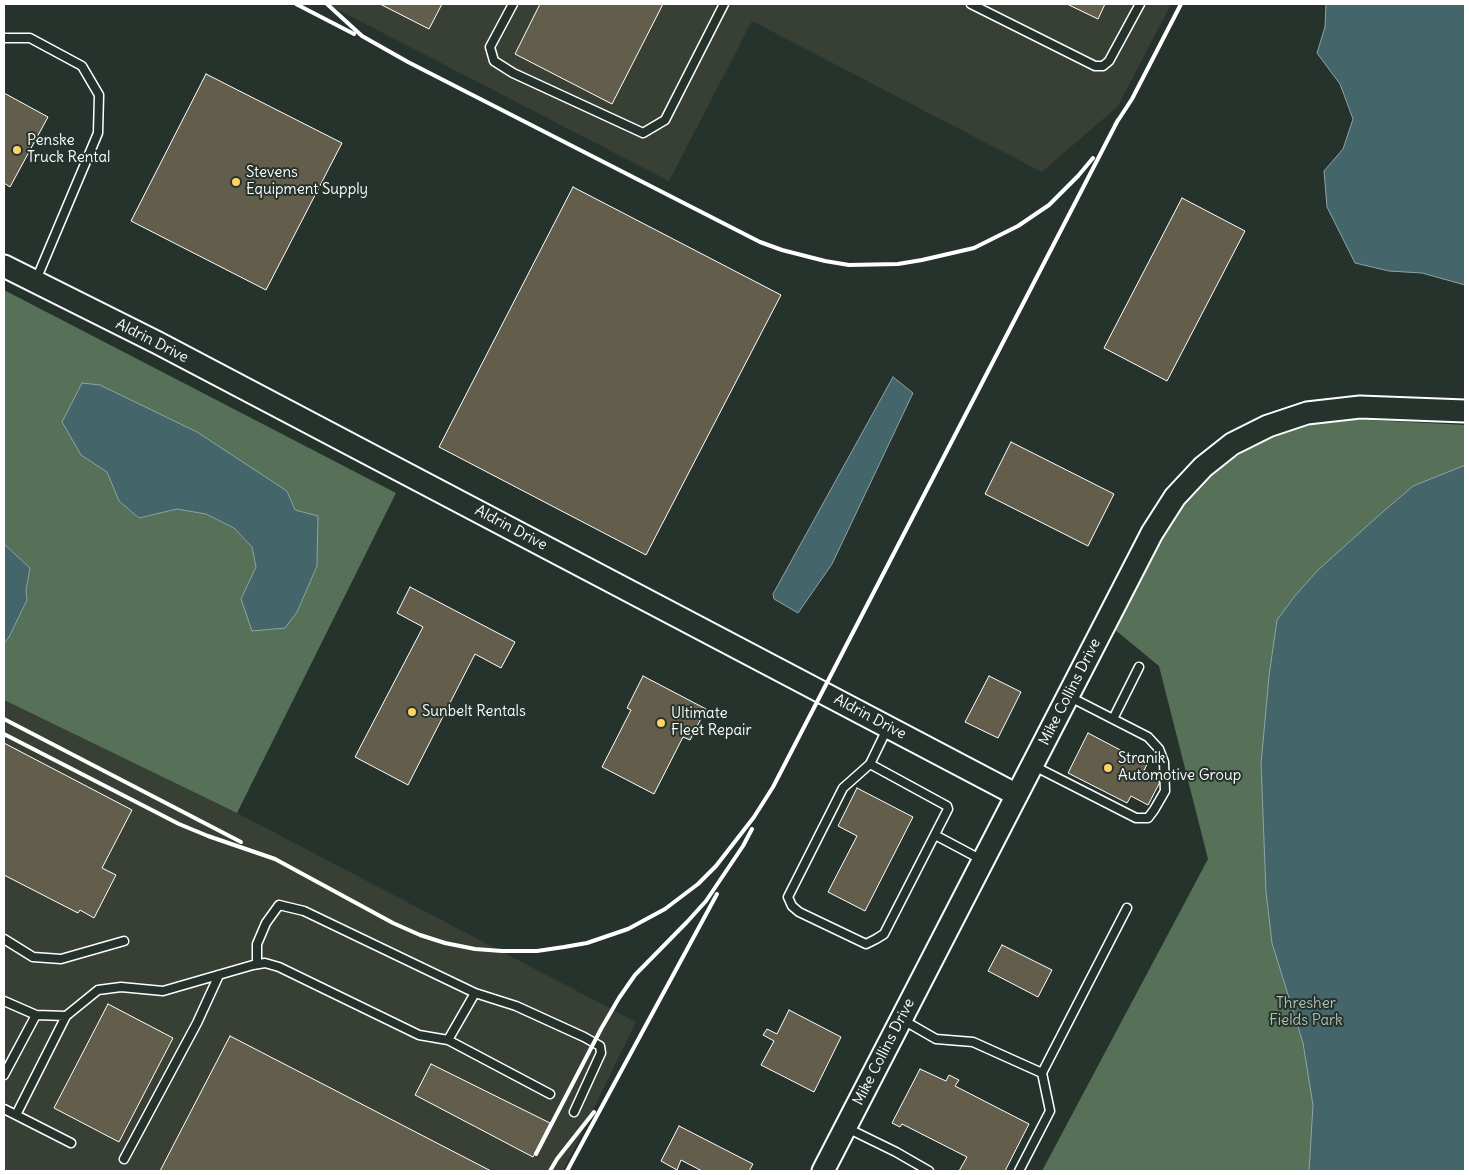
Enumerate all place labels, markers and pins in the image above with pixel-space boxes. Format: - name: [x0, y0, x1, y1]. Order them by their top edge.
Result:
- place label: Penske Truck Rental: [27, 132, 110, 167]
- marker: Penske Truck Rental: [11, 144, 23, 156]
- place label: Stevens Equipment Supply: [246, 164, 368, 199]
- marker: Stevens Equipment Supply: [230, 176, 242, 188]
- place label: Sunbelt Rentals: [422, 703, 526, 721]
- place label: Ultimate Fleet Repair: [671, 705, 752, 740]
- marker: Sunbelt Rentals: [406, 706, 418, 718]
- marker: Ultimate Fleet Repair: [655, 717, 667, 729]
- place label: Stranik Automotive Group: [1118, 750, 1241, 785]
- marker: Stranik Automotive Group: [1102, 762, 1114, 774]

